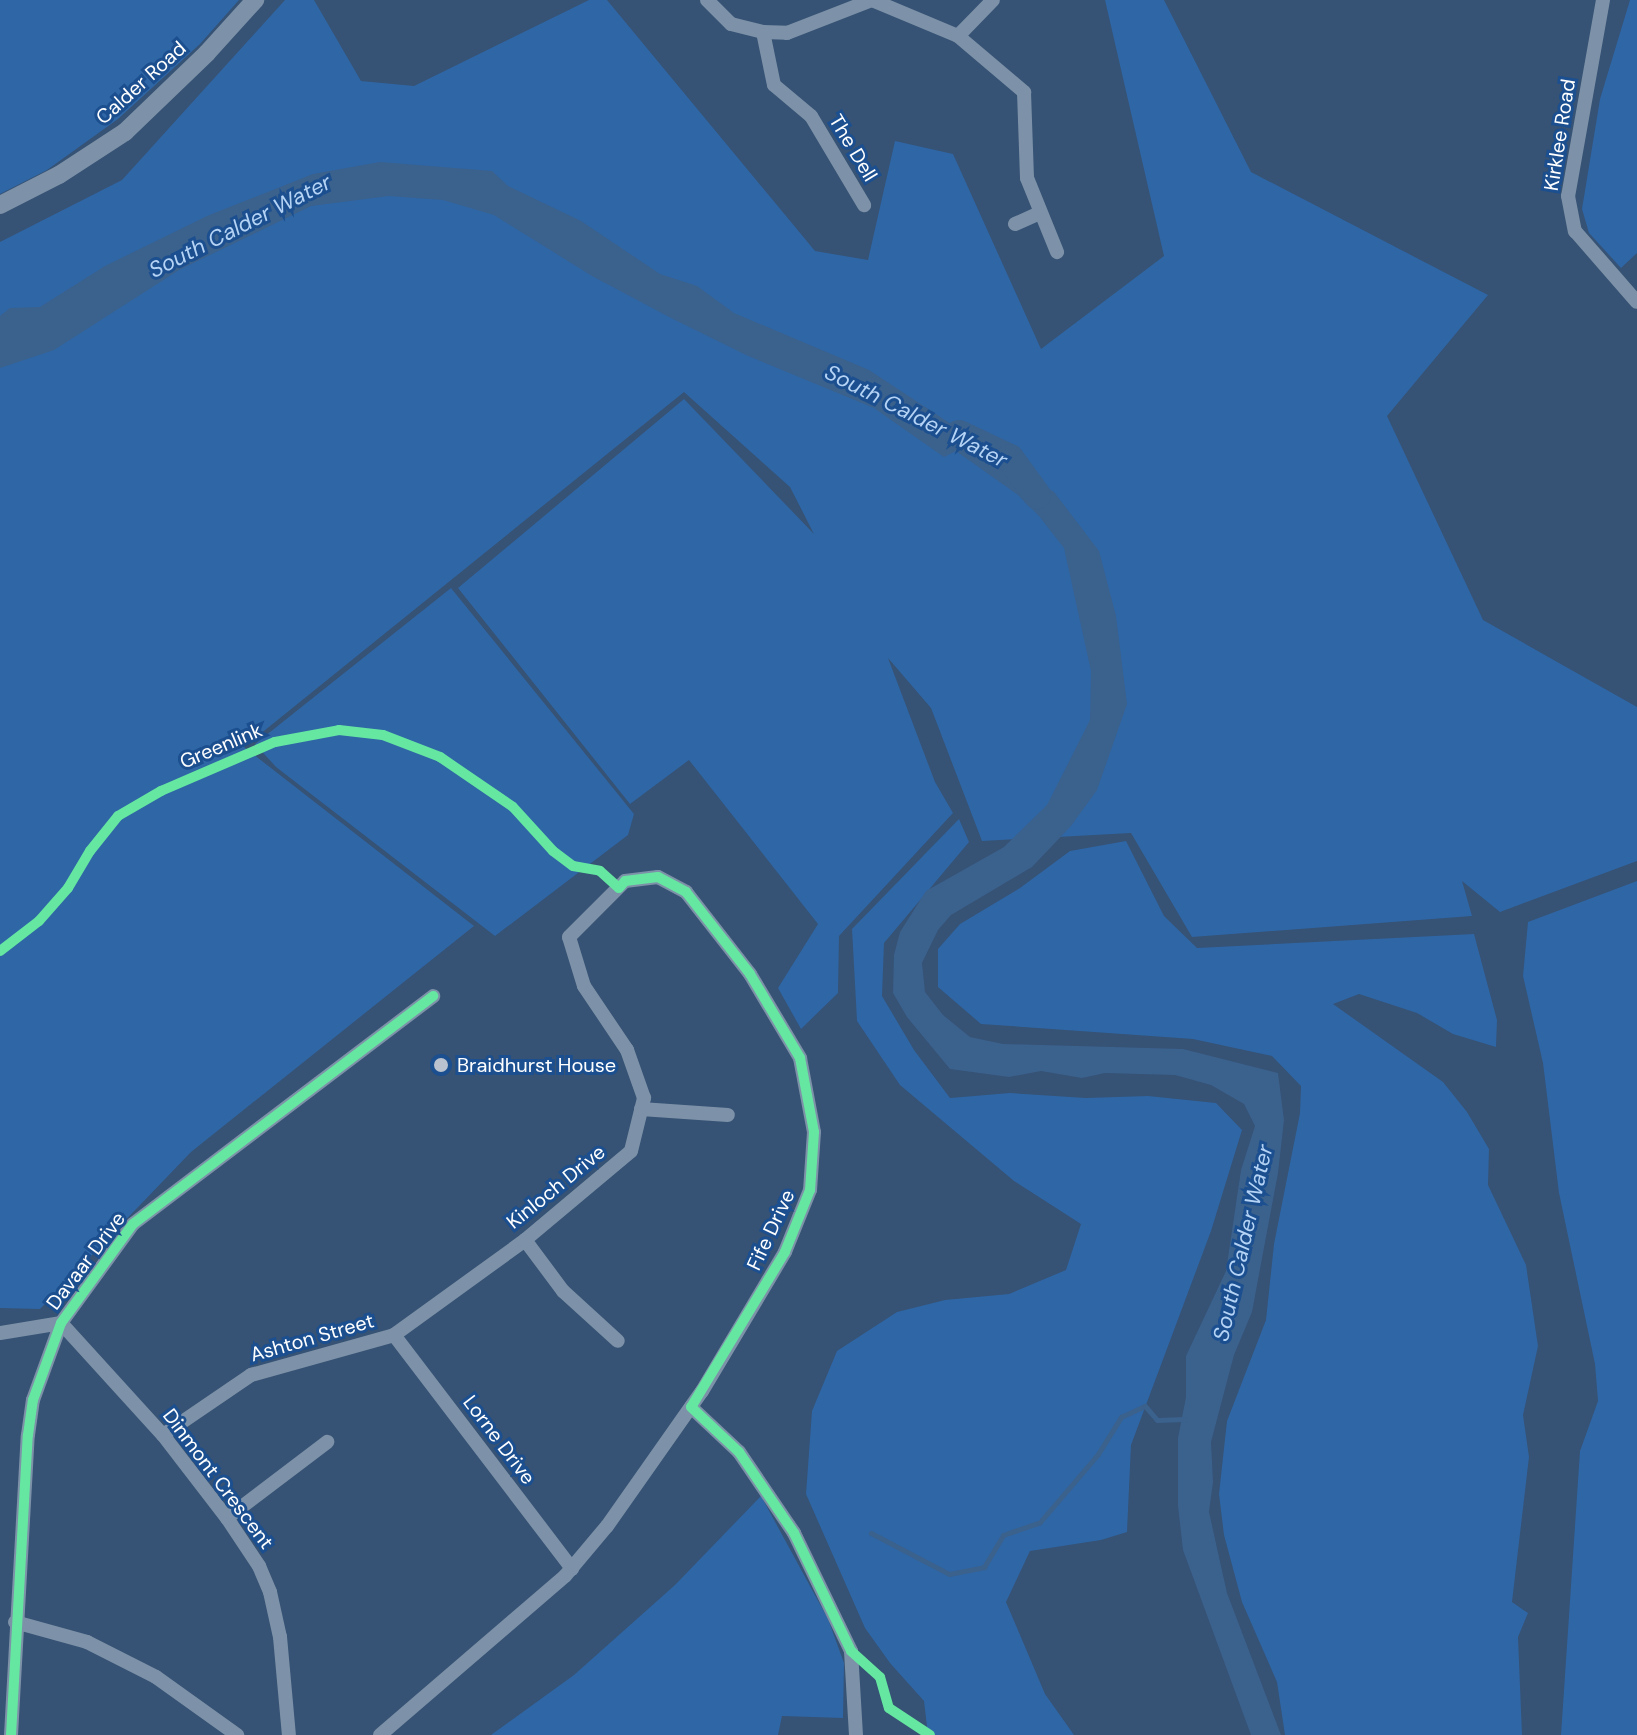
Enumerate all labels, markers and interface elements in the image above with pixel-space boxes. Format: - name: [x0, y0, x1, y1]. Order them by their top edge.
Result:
- street label: Calder Road: [91, 36, 191, 130]
- street label: Kirklee Road: [1539, 77, 1581, 193]
- street label: The Dell: [824, 110, 882, 186]
- water label: South Calder Water: [144, 169, 336, 283]
- water label: South Calder Water: [820, 359, 1012, 473]
- street label: Greenlink: [176, 718, 266, 774]
- place label: Braidhurst House: [457, 1053, 616, 1077]
- marker: Braidhurst House: [432, 1056, 450, 1074]
- street label: Kinloch Drive: [502, 1140, 610, 1234]
- water label: South Calder Water: [1208, 1142, 1278, 1344]
- street label: Fife Drive: [742, 1186, 800, 1274]
- street label: Davaar Drive: [41, 1207, 131, 1315]
- street label: Ashton Street: [247, 1309, 377, 1367]
- street label: Lorne Drive: [458, 1391, 540, 1489]
- street label: Dinmont Crescent: [157, 1404, 279, 1554]

